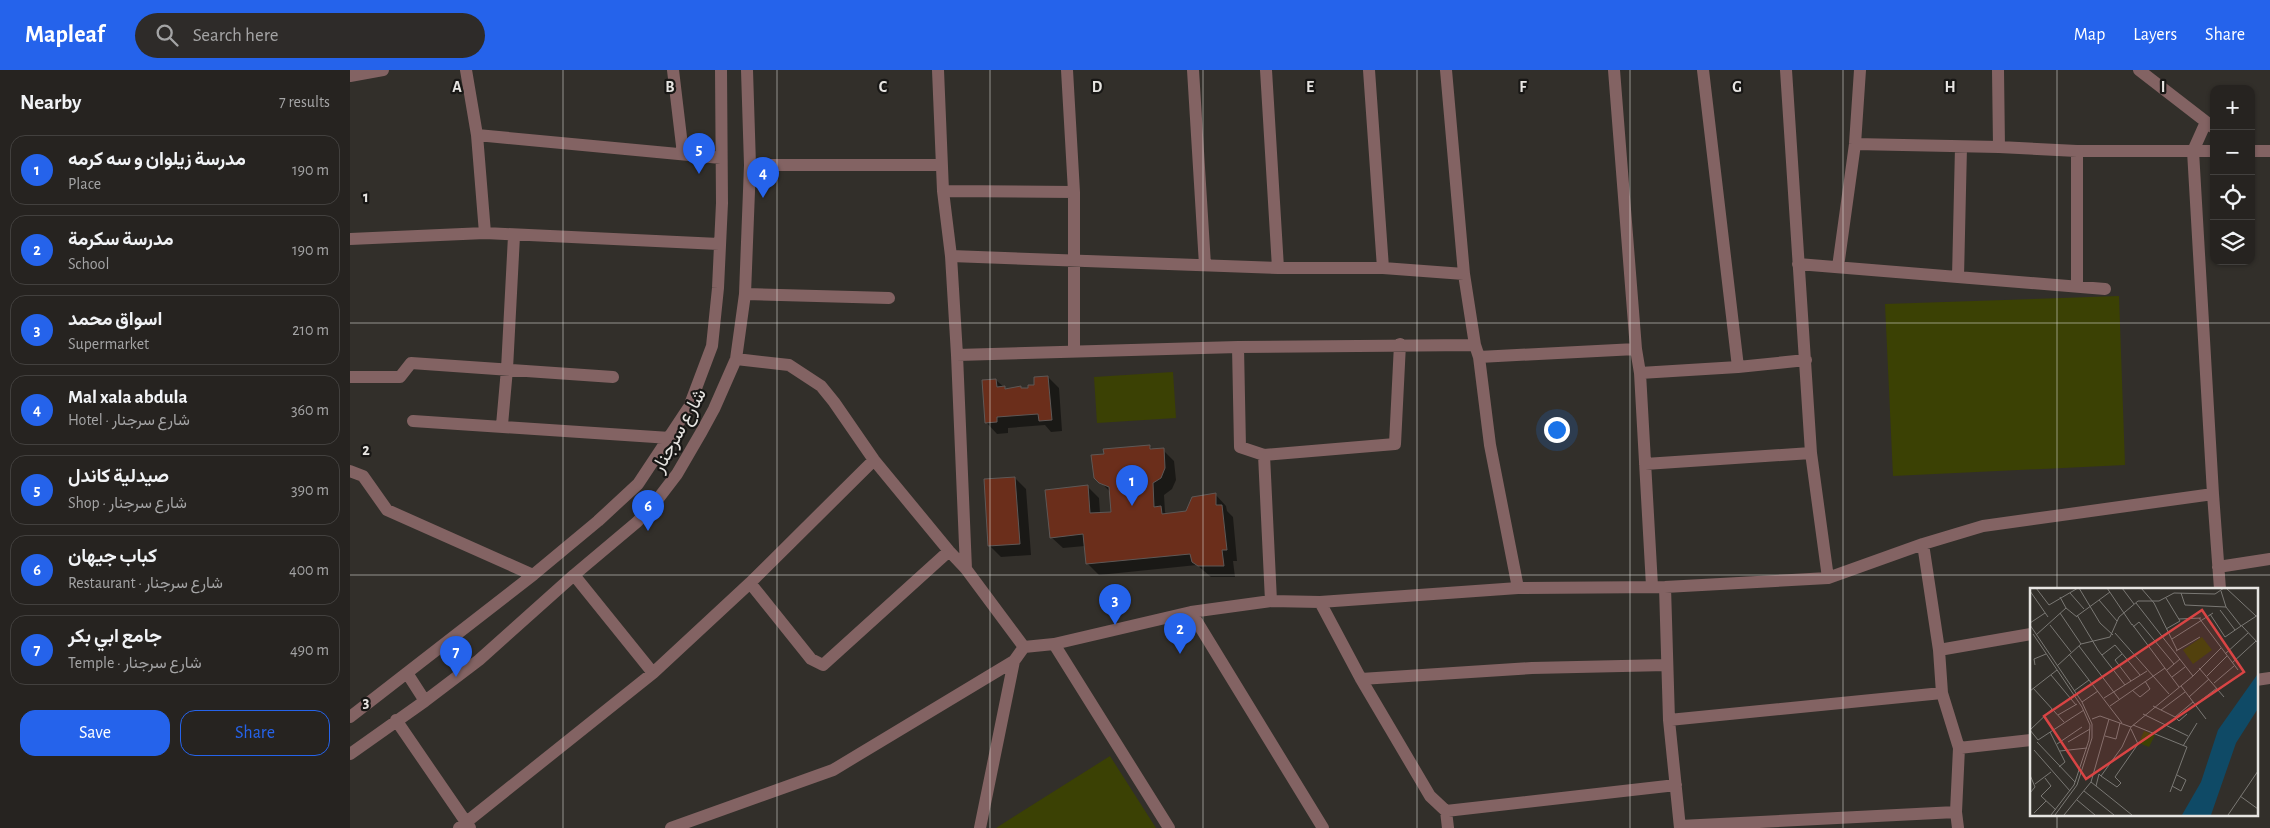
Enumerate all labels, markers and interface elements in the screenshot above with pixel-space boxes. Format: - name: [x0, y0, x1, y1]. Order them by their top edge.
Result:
- search box: [135, 13, 485, 58]
- icon: search: [153, 21, 181, 49]
- text: Mapleaf: [25, 23, 105, 47]
- text: Search here: [193, 26, 279, 45]
- text: Map: [2074, 26, 2105, 44]
- text: Layers: [2133, 26, 2177, 44]
- text: Share: [2205, 26, 2245, 44]
- text: A: [452, 79, 462, 95]
- text: B: [665, 79, 675, 95]
- text: C: [879, 79, 888, 95]
- text: D: [1092, 79, 1103, 95]
- text: E: [1306, 79, 1314, 95]
- text: F: [1519, 79, 1527, 95]
- text: G: [1732, 79, 1742, 95]
- text: H: [1944, 79, 1956, 95]
- text: I: [2161, 79, 2165, 95]
- map controls: [2210, 85, 2255, 265]
- button: +: [2210, 85, 2255, 130]
- text: Nearby: [20, 92, 81, 113]
- text: 7 results: [279, 94, 330, 110]
- button: −: [2210, 130, 2255, 175]
- pin: 5: [683, 133, 715, 174]
- text: مدرسة زيلوان و سه كرمه: [68, 150, 246, 169]
- pin: 4: [747, 157, 779, 198]
- text: 1: [34, 162, 40, 178]
- text: 190 m: [292, 162, 329, 178]
- button: locate: [2210, 175, 2255, 220]
- text: Place: [68, 176, 101, 192]
- text: 1: [363, 189, 369, 205]
- button: layers: [2210, 220, 2255, 265]
- text: مدرسة سكرمة: [68, 230, 174, 249]
- text: 2: [33, 242, 41, 258]
- text: 190 m: [292, 242, 329, 258]
- text: School: [68, 256, 109, 272]
- text: اسواق محمد: [68, 310, 162, 329]
- text: 3: [34, 322, 40, 338]
- text: 210 m: [292, 322, 329, 338]
- text: Supermarket: [68, 336, 149, 352]
- street label: شارع سرجنار: [648, 386, 712, 478]
- text: Mal xala abdula: [68, 388, 188, 407]
- text: 4: [33, 402, 41, 418]
- text: 360 m: [291, 402, 329, 418]
- text: Hotel · شارع سرجنار: [68, 412, 190, 428]
- your location: [1544, 417, 1570, 443]
- text: 2: [362, 442, 370, 458]
- pin: 1: [1116, 465, 1148, 506]
- text: صيدلية كاندل: [68, 467, 169, 486]
- text: 5: [34, 482, 40, 498]
- text: 390 m: [291, 482, 329, 498]
- pin: 6: [632, 490, 664, 531]
- text: Shop · شارع سرجنار: [68, 495, 187, 511]
- text: كباب جيهان: [68, 547, 157, 566]
- text: 6: [33, 562, 41, 578]
- text: 400 m: [289, 562, 329, 578]
- text: Restaurant · شارع سرجنار: [68, 575, 223, 591]
- pin: 3: [1099, 584, 1131, 625]
- inset map: [2030, 588, 2258, 816]
- pin: 2: [1164, 613, 1196, 654]
- text: جامع ابي بكر: [68, 627, 162, 646]
- pin: 7: [440, 636, 472, 677]
- text: 7: [34, 642, 40, 658]
- text: 490 m: [290, 642, 329, 658]
- text: Temple · شارع سرجنار: [68, 655, 202, 671]
- text: 3: [363, 694, 370, 710]
- button: Save: [20, 710, 170, 756]
- button: Share: [180, 710, 330, 756]

